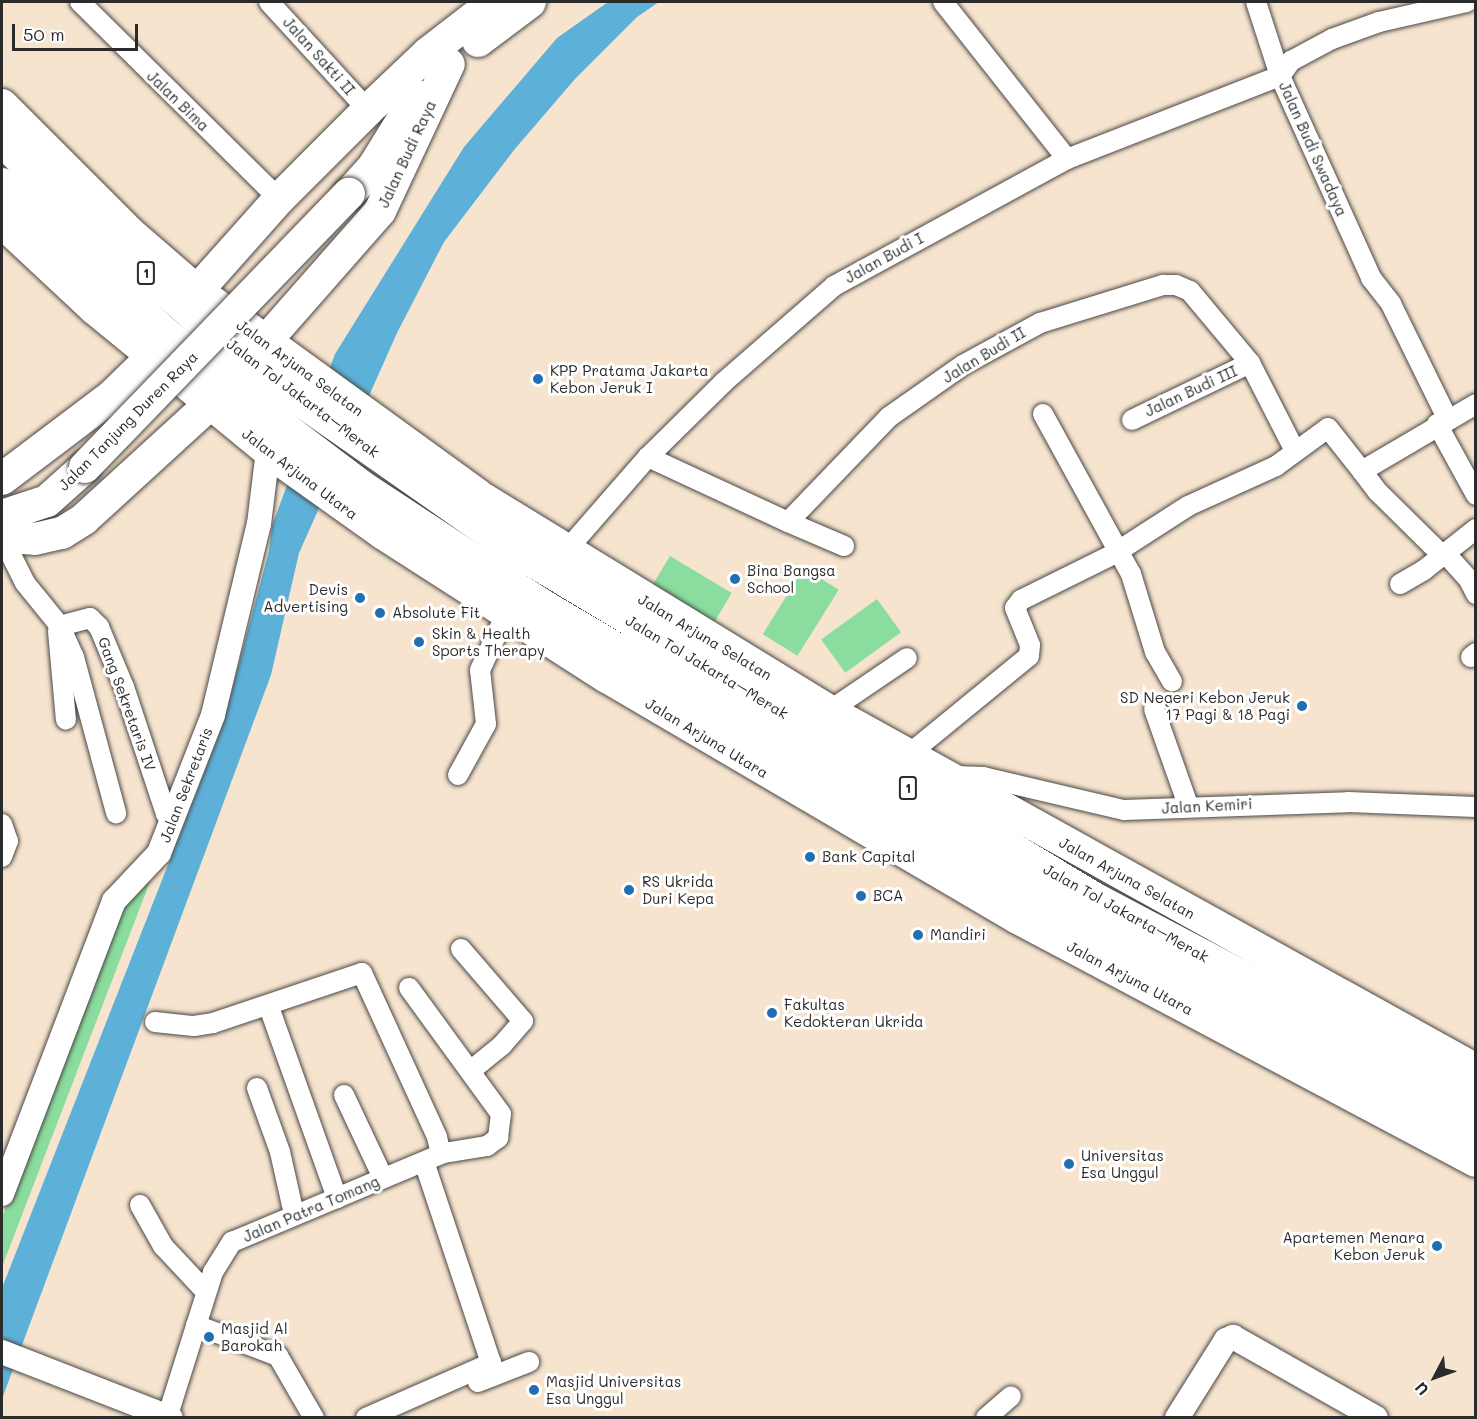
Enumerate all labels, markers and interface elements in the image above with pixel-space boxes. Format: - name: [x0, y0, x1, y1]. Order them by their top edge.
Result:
- scale bar: [15, 12, 141, 50]
- street label: Jalan Sakti II: [279, 13, 359, 99]
- text: 50 m: [23, 22, 65, 46]
- street label: Jalan Bima: [143, 67, 213, 135]
- street label: Jalan Budi Swadaya: [1275, 79, 1351, 219]
- street label: Jalan Budi Raya: [374, 97, 440, 211]
- street label: Jalan Budi I: [842, 229, 926, 287]
- road number: 1: [136, 262, 156, 284]
- street label: Jalan Arjuna Selatan: [233, 316, 367, 420]
- street label: Jalan Budi II: [939, 323, 1029, 387]
- street label: Jalan Tol Jakarta–Merak: [223, 335, 383, 461]
- street label: Jalan Tanjung Duren Raya: [55, 348, 201, 494]
- place label: KPP Pratama Jakarta Kebon Jeruk I: [550, 361, 709, 396]
- street label: Jalan Budi III: [1142, 362, 1240, 420]
- marker: KPP Pratama Jakarta Kebon Jeruk I: [531, 372, 545, 386]
- street label: Jalan Arjuna Utara: [239, 425, 361, 523]
- place label: Bina Bangsa School: [747, 561, 836, 596]
- marker: Bina Bangsa School: [728, 572, 742, 586]
- place label: Devis Advertising: [263, 580, 348, 615]
- street label: Jalan Arjuna Selatan: [635, 590, 775, 684]
- marker: Devis Advertising: [353, 591, 367, 605]
- place label: Absolute Fit: [392, 604, 480, 622]
- marker: Absolute Fit: [373, 606, 387, 620]
- street label: Jalan Tol Jakarta–Merak: [623, 611, 791, 723]
- place label: Skin & Health Sports Therapy: [432, 624, 545, 659]
- marker: Skin & Health Sports Therapy: [410, 633, 428, 651]
- street label: Gang Sekretaris IV: [94, 635, 160, 773]
- place label: SD Negeri Kebon Jeruk 17 Pagi & 18 Pagi: [1120, 688, 1290, 723]
- street label: Jalan Arjuna Utara: [642, 694, 772, 782]
- marker: SD Negeri Kebon Jeruk 17 Pagi & 18 Pagi: [1295, 699, 1309, 713]
- street label: Jalan Sekretaris: [156, 725, 216, 845]
- road number: 1: [898, 777, 918, 799]
- street label: Jalan Kemiri: [1161, 795, 1253, 817]
- street label: Jalan Arjuna Selatan: [1056, 833, 1198, 923]
- place label: Bank Capital: [822, 848, 915, 866]
- marker: Bank Capital: [803, 850, 817, 864]
- street label: Jalan Tol Jakarta–Merak: [1040, 860, 1212, 966]
- place label: RS Ukrida Duri Kepa: [642, 872, 714, 907]
- marker: RS Ukrida Duri Kepa: [620, 881, 638, 899]
- place label: BCA: [873, 887, 903, 905]
- marker: BCA: [854, 889, 868, 903]
- place label: Mandiri: [930, 926, 986, 944]
- marker: Mandiri: [911, 928, 925, 942]
- street label: Jalan Arjuna Utara: [1064, 937, 1196, 1019]
- place label: Fakultas Kedokteran Ukrida: [784, 995, 924, 1030]
- marker: Fakultas Kedokteran Ukrida: [765, 1006, 779, 1020]
- place label: Universitas Esa Unggul: [1081, 1146, 1164, 1181]
- marker: Universitas Esa Unggul: [1062, 1157, 1076, 1171]
- street label: Jalan Patra Tomang: [240, 1172, 382, 1246]
- place label: Apartemen Menara Kebon Jeruk: [1282, 1228, 1425, 1263]
- marker: Apartemen Menara Kebon Jeruk: [1430, 1239, 1444, 1253]
- place label: Masjid Al Barokah: [221, 1319, 288, 1354]
- marker: Masjid Al Barokah: [202, 1330, 216, 1344]
- north arrow: [1405, 1347, 1465, 1407]
- place label: Masjid Universitas Esa Unggul: [546, 1372, 681, 1407]
- text: U: [1409, 1378, 1433, 1400]
- marker: Masjid Universitas Esa Unggul: [527, 1383, 541, 1397]

